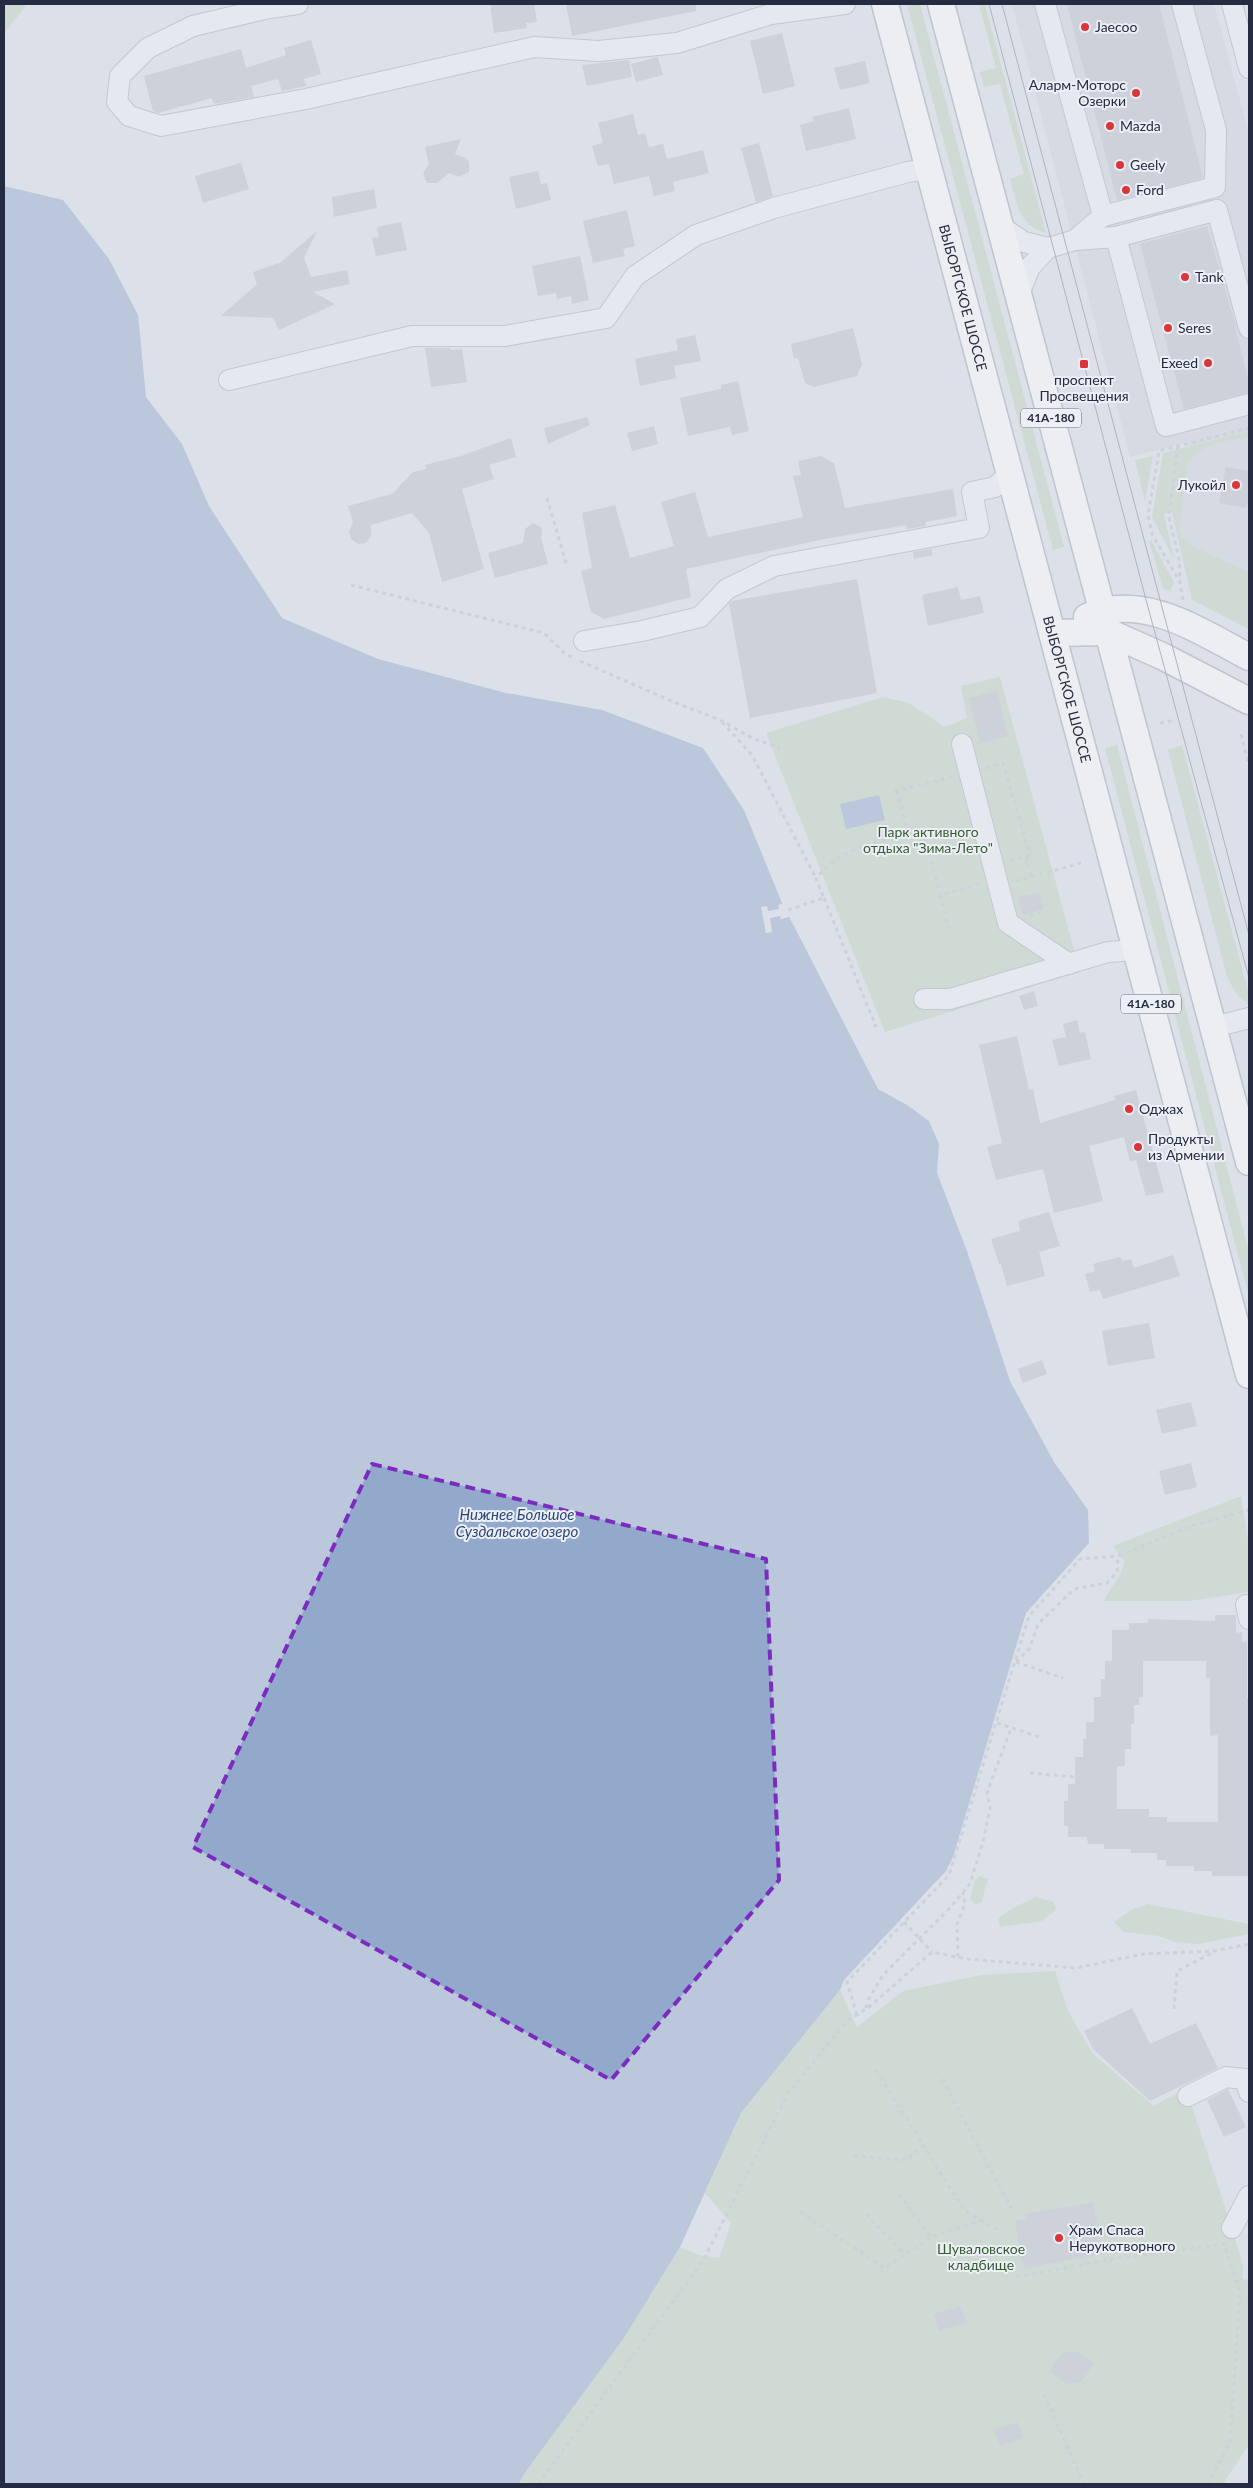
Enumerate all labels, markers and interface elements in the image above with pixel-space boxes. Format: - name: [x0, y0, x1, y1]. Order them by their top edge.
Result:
- place label: Jaecoo: [1095, 18, 1137, 35]
- marker: Jaecoo: [1079, 21, 1091, 33]
- place label: Аларм-Моторс Озерки: [1029, 76, 1126, 109]
- marker: Аларм-Моторс Озерки: [1130, 87, 1142, 99]
- place label: Mazda: [1120, 117, 1161, 134]
- marker: Mazda: [1104, 120, 1116, 132]
- place label: Geely: [1130, 156, 1166, 173]
- marker: Geely: [1114, 159, 1126, 171]
- place label: Ford: [1136, 181, 1164, 198]
- marker: Ford: [1120, 184, 1132, 196]
- street label: ВЫБОРГСКОЕ ШОССЕ: [936, 222, 991, 373]
- place label: Tank: [1195, 268, 1224, 285]
- marker: Tank: [1179, 271, 1191, 283]
- place label: Seres: [1178, 319, 1211, 336]
- marker: Seres: [1162, 322, 1174, 334]
- place label: Exeed: [1161, 354, 1198, 371]
- marker: Exeed: [1202, 357, 1214, 369]
- marker: проспект Просвещения: [1078, 358, 1090, 370]
- place label: проспект Просвещения: [1039, 371, 1129, 404]
- road number: 41А-180: [1021, 408, 1081, 428]
- place label: Лукойл: [1177, 476, 1226, 493]
- marker: Лукойл: [1230, 479, 1242, 491]
- street label: ВЫБОРГСКОЕ ШОССЕ: [1040, 614, 1095, 764]
- park label: Парк активного отдыха "Зима-Лето": [863, 823, 993, 856]
- road number: 41А-180: [1121, 994, 1181, 1014]
- place label: Оджах: [1139, 1100, 1183, 1117]
- marker: Оджах: [1123, 1103, 1135, 1115]
- place label: Продукты из Армении: [1148, 1130, 1224, 1163]
- marker: Продукты из Армении: [1132, 1141, 1144, 1153]
- water label: Нижнее Большое Суздальское озеро: [456, 1505, 579, 1540]
- place label: Храм Спаса Нерукотворного: [1069, 2221, 1175, 2254]
- marker: Храм Спаса Нерукотворного: [1053, 2232, 1065, 2244]
- park label: Шуваловское кладбище: [937, 2240, 1025, 2273]

